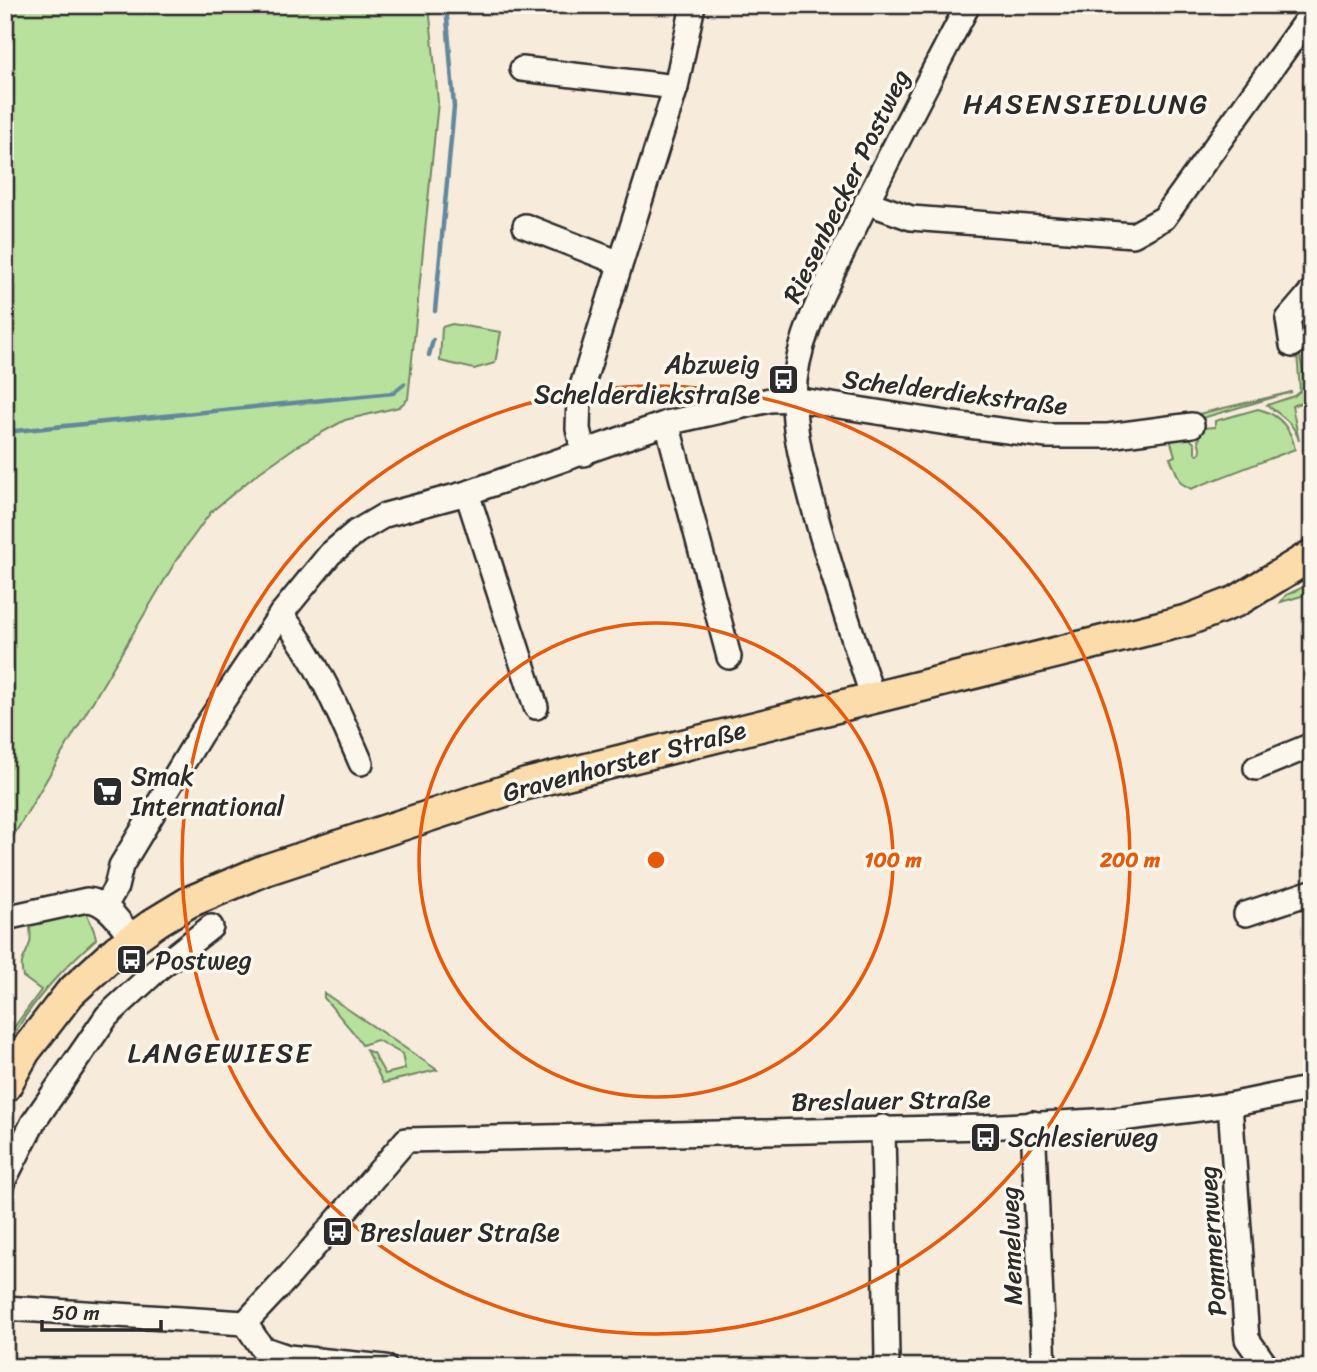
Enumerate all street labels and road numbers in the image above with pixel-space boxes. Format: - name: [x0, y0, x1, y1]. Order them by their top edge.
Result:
- street label: Riesenbecker Postweg: [769, 61, 923, 311]
- street label: Schelderdiekstraße: [840, 355, 1070, 429]
- street label: Gravenhorster Straße: [497, 706, 751, 816]
- street label: Breslauer Straße: [791, 1075, 992, 1125]
- street label: Pommernweg: [1184, 1164, 1240, 1318]
- street label: Memelweg: [986, 1186, 1036, 1306]

